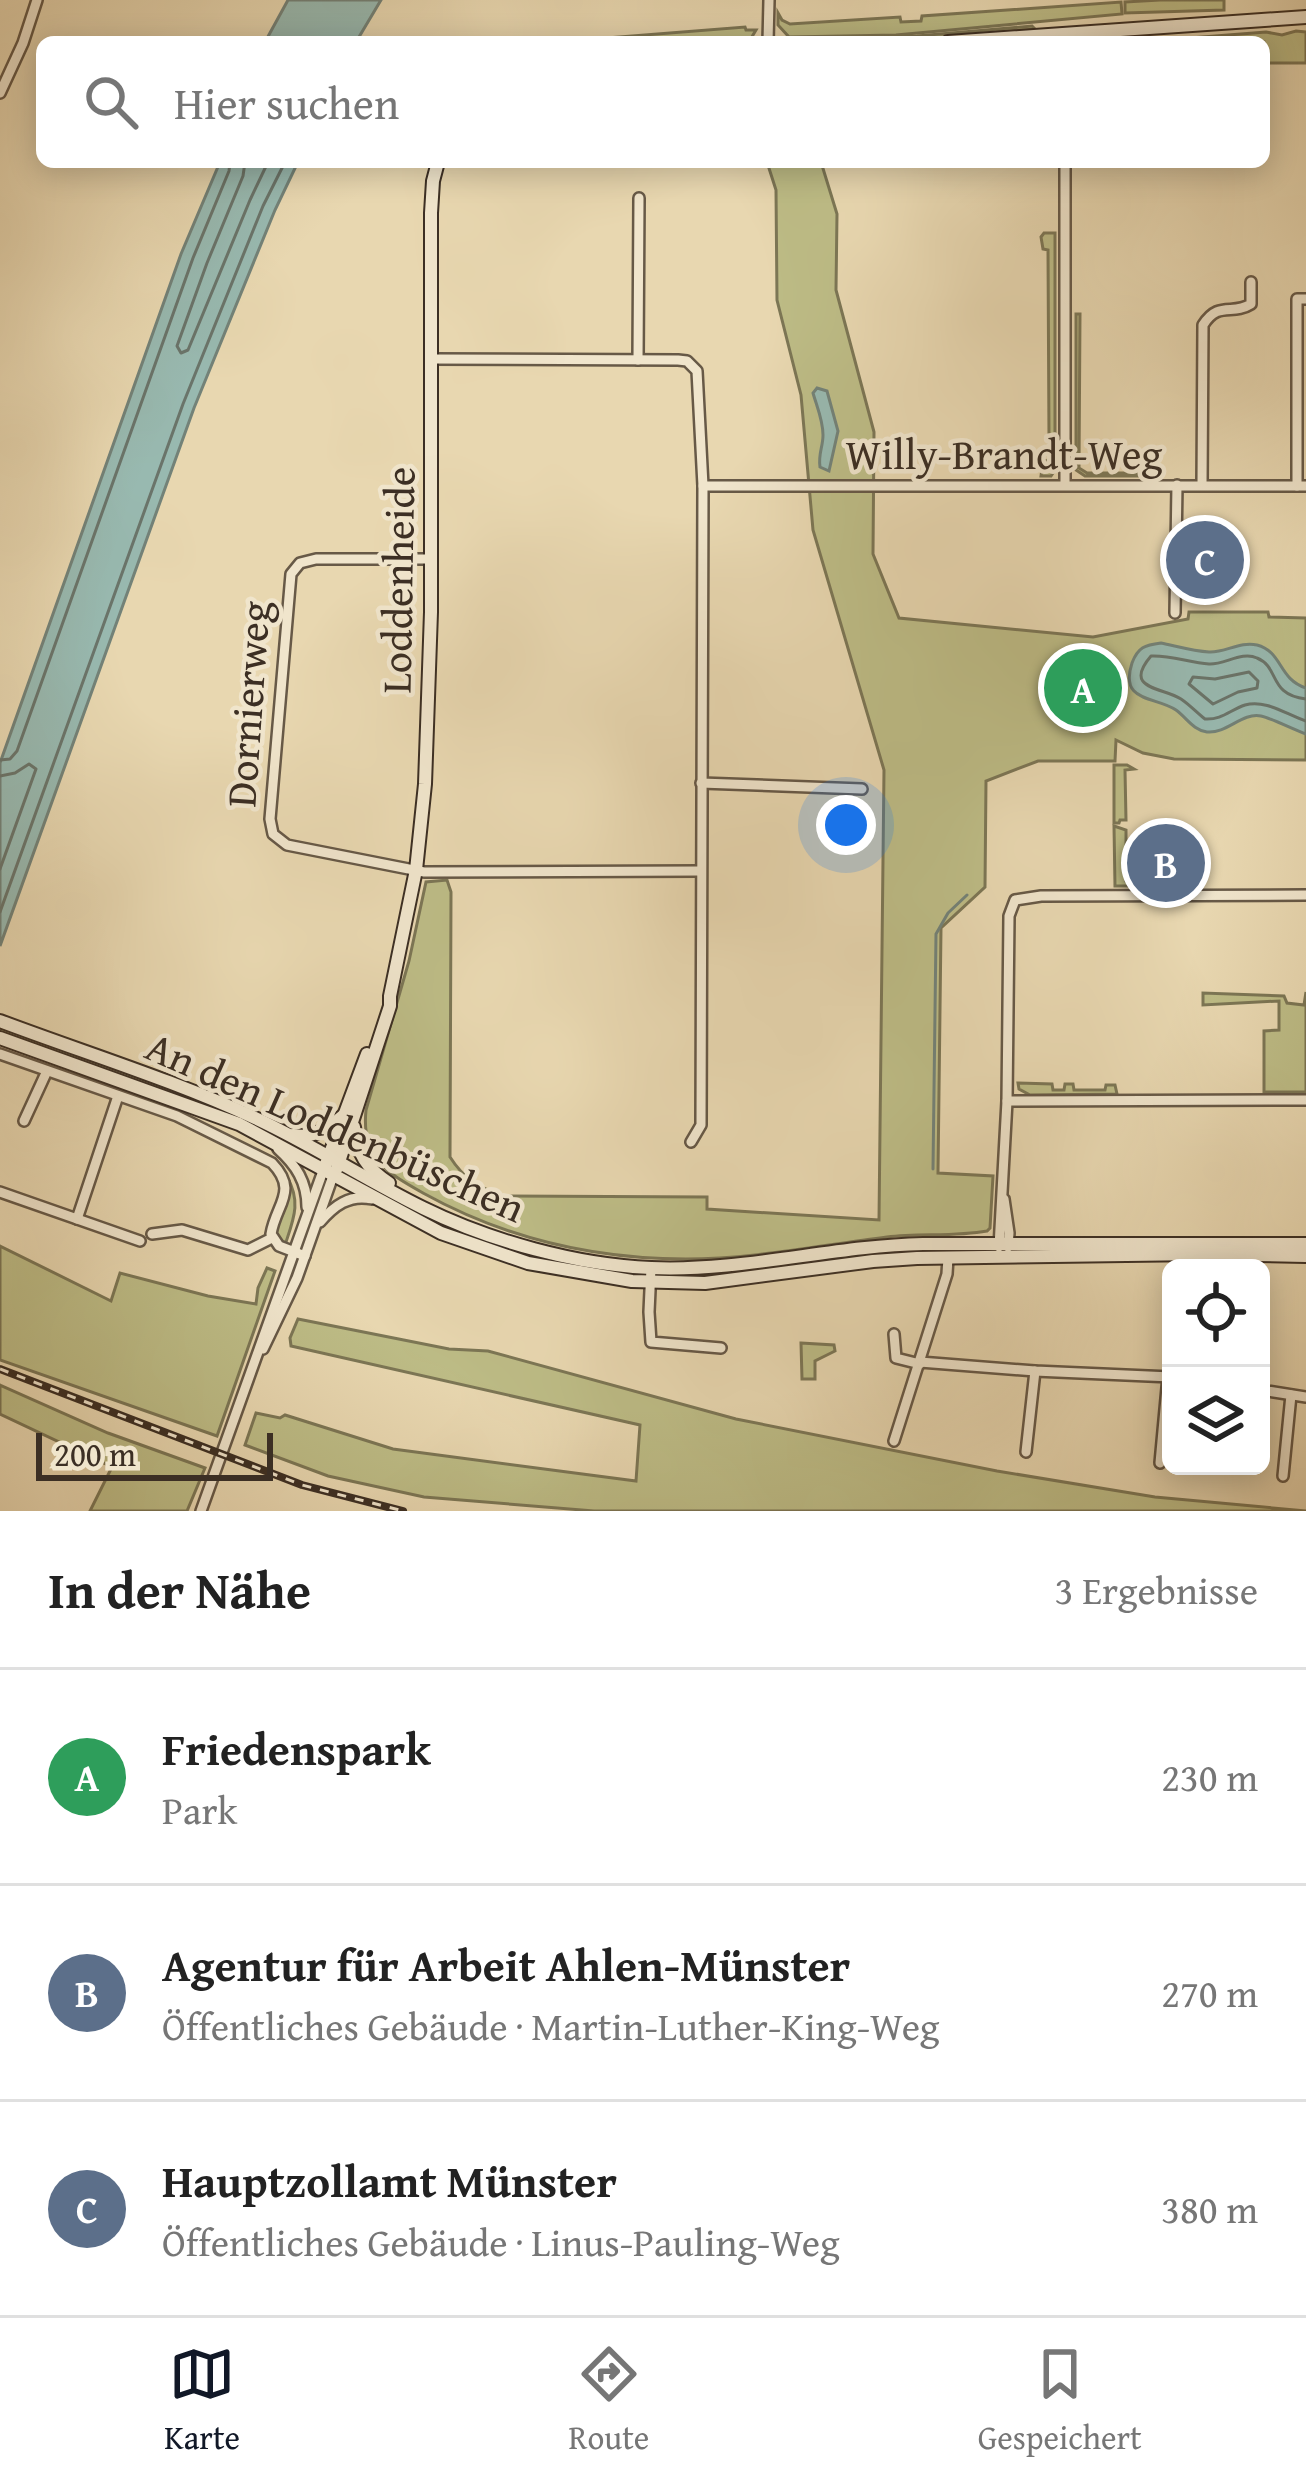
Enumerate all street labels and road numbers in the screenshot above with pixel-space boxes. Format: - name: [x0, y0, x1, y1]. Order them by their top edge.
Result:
- street label: Willy-Brandt-Weg: [846, 423, 1163, 484]
- street label: Loddenheide: [365, 466, 429, 694]
- street label: Dornierweg: [209, 599, 285, 809]
- street label: An den Loddenbüschen: [137, 1015, 536, 1237]

